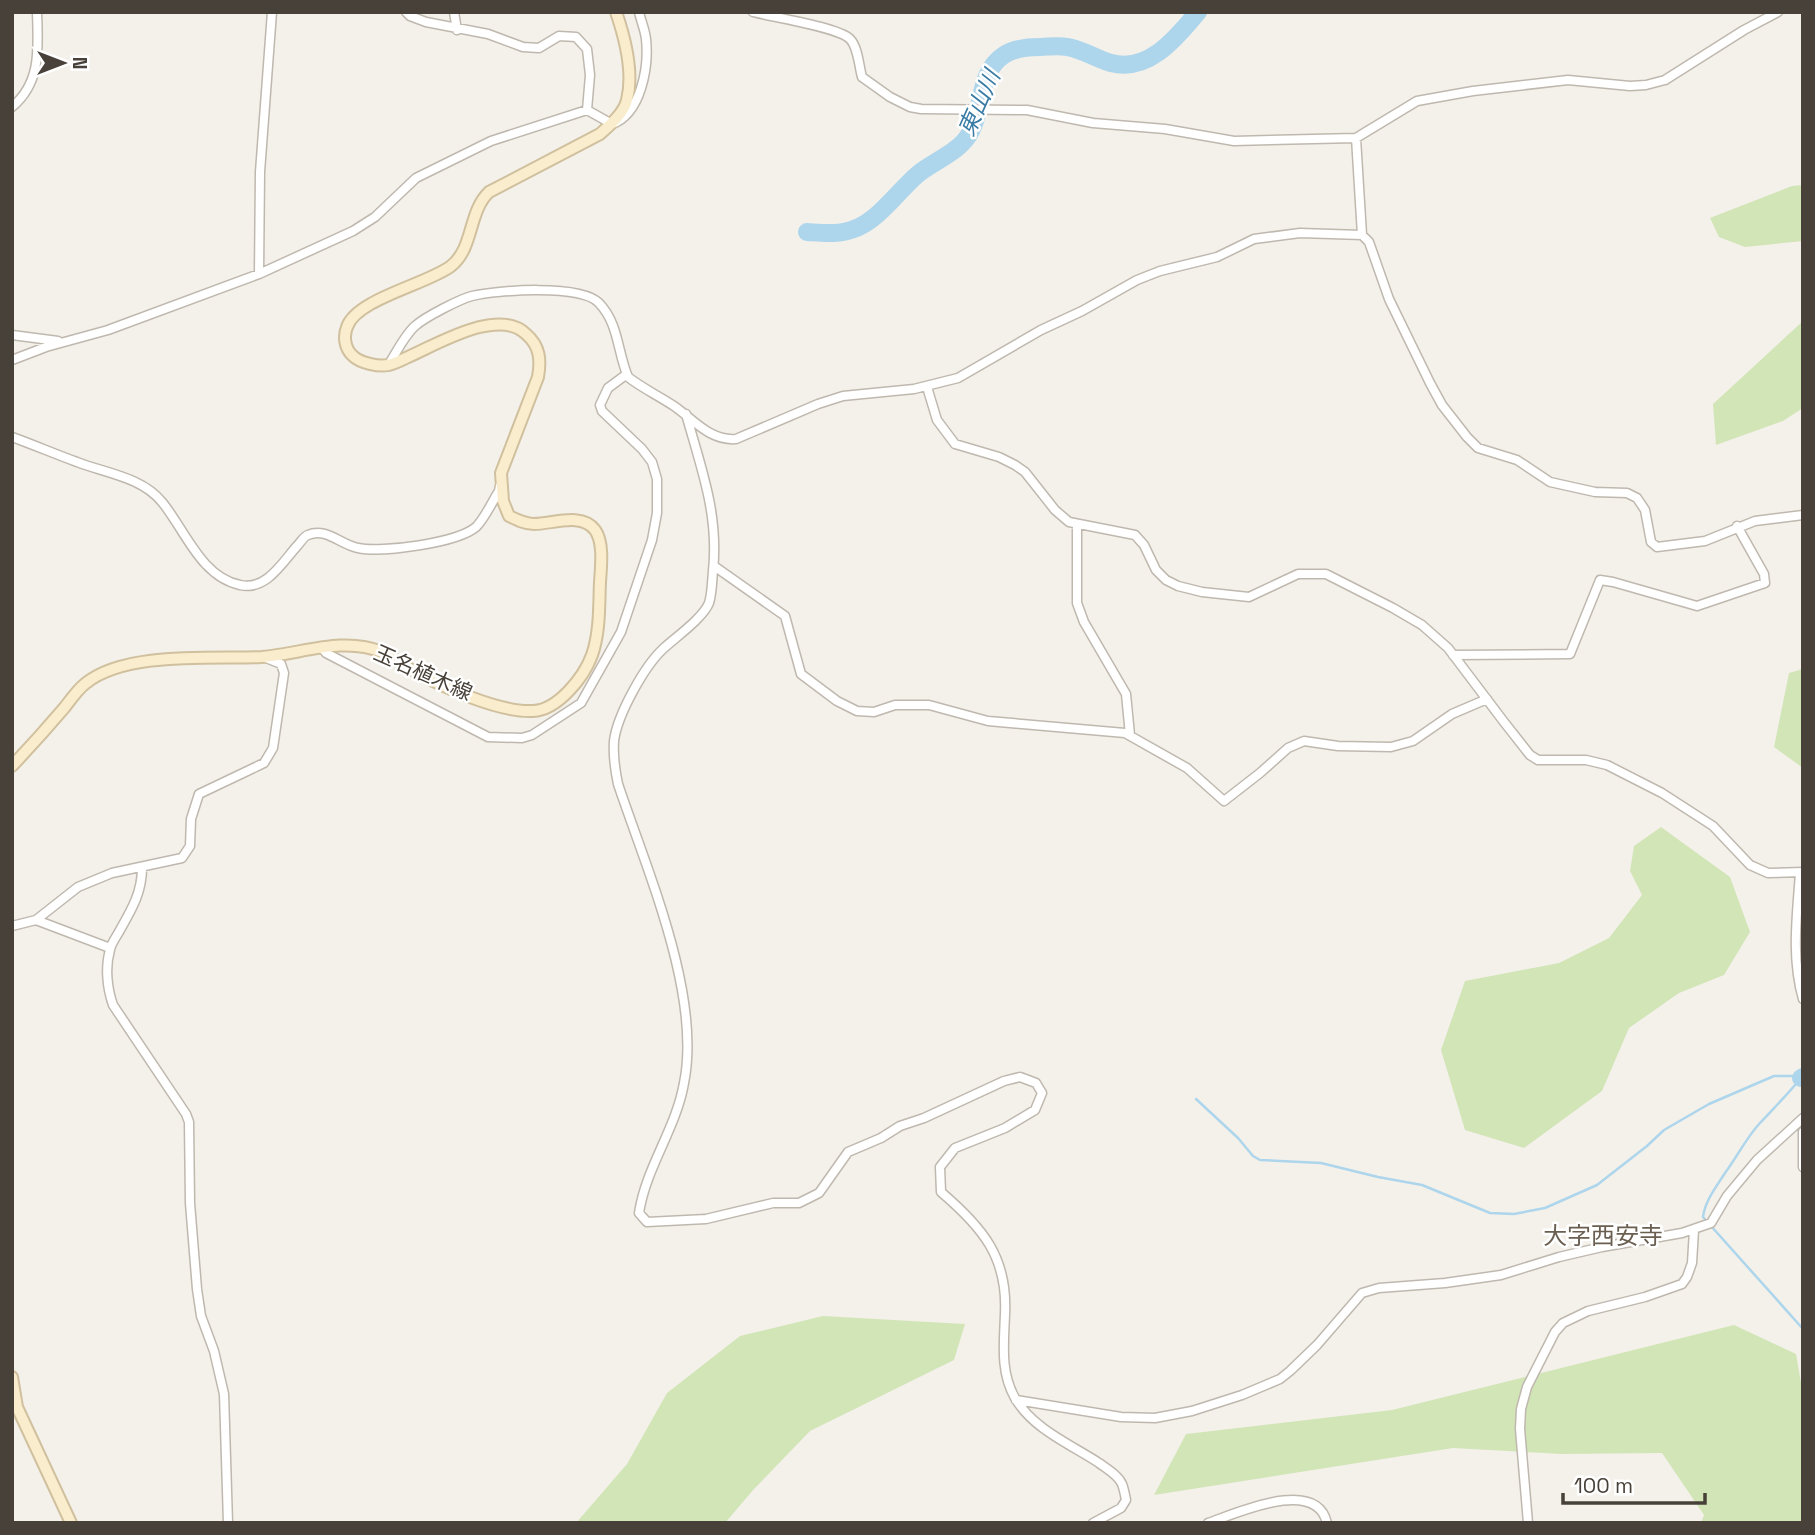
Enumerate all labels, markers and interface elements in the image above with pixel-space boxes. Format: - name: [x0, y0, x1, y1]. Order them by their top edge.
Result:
- north arrow: [28, 28, 98, 98]
- text: N: [67, 57, 92, 69]
- water label: 東山川: [951, 63, 1008, 141]
- street label: 玉名植木線: [370, 639, 477, 706]
- district label: 大字西安寺: [1543, 1220, 1663, 1251]
- scale bar: [1563, 1462, 1705, 1506]
- text: 100 m: [1574, 1472, 1633, 1499]

